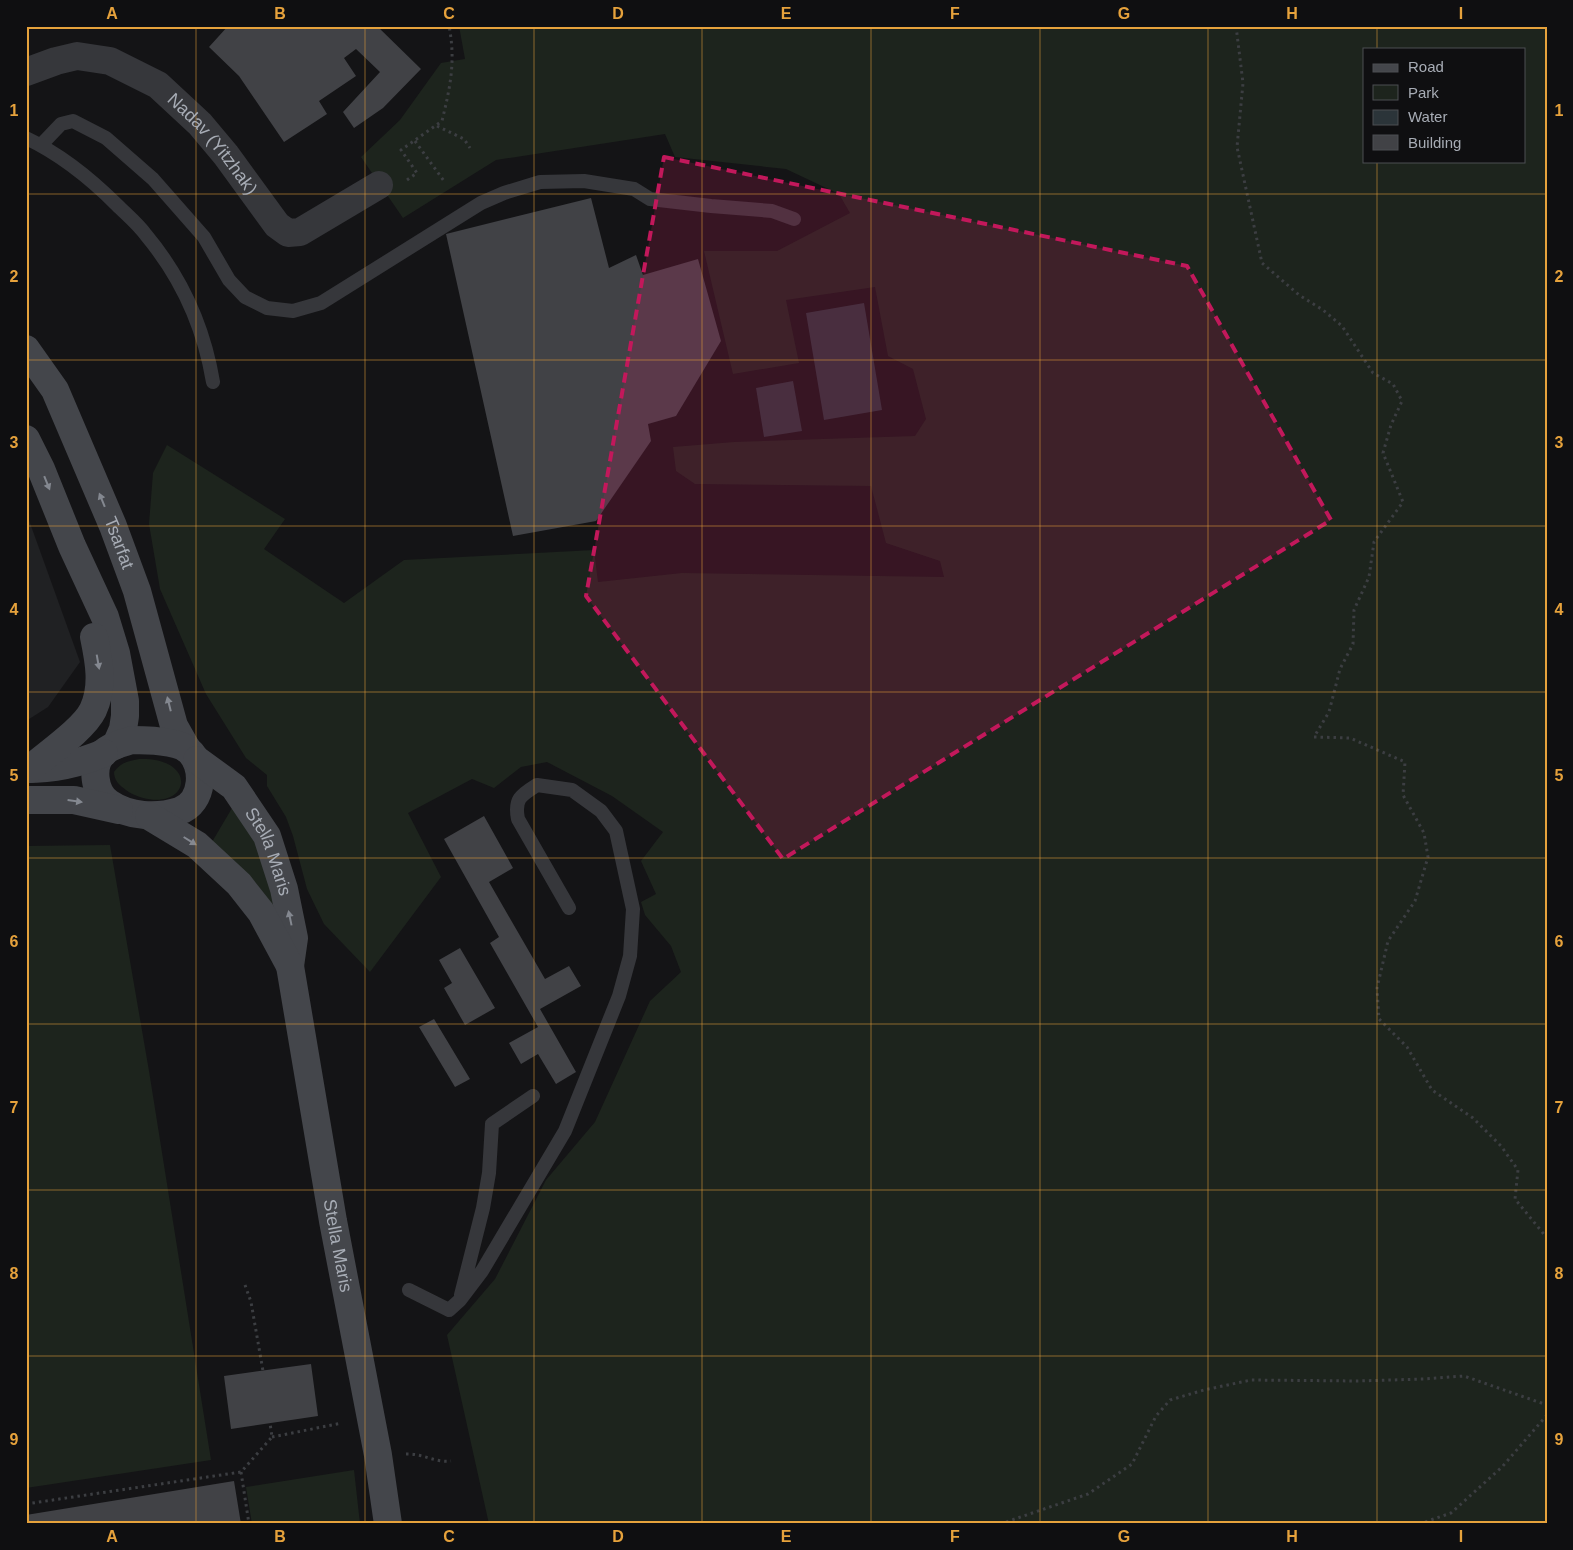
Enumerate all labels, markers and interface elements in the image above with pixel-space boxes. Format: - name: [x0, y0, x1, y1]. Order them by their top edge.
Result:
- text: A: [106, 5, 118, 22]
- text: B: [274, 5, 286, 22]
- text: C: [443, 5, 455, 22]
- text: D: [612, 5, 624, 22]
- text: E: [781, 5, 792, 22]
- text: F: [950, 5, 960, 22]
- text: G: [1118, 5, 1130, 22]
- text: H: [1286, 5, 1298, 22]
- text: I: [1459, 5, 1463, 22]
- legend: [1363, 48, 1526, 162]
- text: Road: [1408, 58, 1444, 75]
- text: Park: [1408, 84, 1439, 101]
- street label: Nadav (Yitzhak): [163, 89, 261, 198]
- text: 1: [10, 102, 19, 119]
- text: 1: [1555, 102, 1564, 119]
- text: Water: [1408, 108, 1447, 125]
- text: Building: [1408, 134, 1461, 151]
- text: 2: [10, 268, 19, 285]
- text: 2: [1555, 268, 1564, 285]
- text: 3: [10, 434, 19, 451]
- text: 3: [1555, 434, 1564, 451]
- one-way arrow: [43, 476, 51, 491]
- one-way arrow: [98, 492, 106, 507]
- street label: Tsarfat: [100, 514, 138, 572]
- text: 4: [10, 601, 19, 618]
- text: 4: [1555, 601, 1564, 618]
- one-way arrow: [95, 654, 103, 670]
- one-way arrow: [164, 697, 172, 712]
- text: 5: [10, 767, 19, 784]
- text: 5: [1555, 767, 1564, 784]
- one-way arrow: [67, 797, 83, 805]
- street label: Stella Maris: [241, 804, 295, 897]
- one-way arrow: [184, 836, 197, 846]
- one-way arrow: [286, 910, 294, 926]
- text: 6: [10, 933, 19, 950]
- text: 6: [1555, 933, 1564, 950]
- text: 7: [10, 1099, 19, 1116]
- text: 7: [1555, 1099, 1564, 1116]
- street label: Stella Maris: [319, 1198, 356, 1294]
- text: 8: [10, 1265, 19, 1282]
- text: 8: [1555, 1265, 1564, 1282]
- text: 9: [10, 1431, 19, 1448]
- text: 9: [1555, 1431, 1564, 1448]
- text: A: [106, 1528, 118, 1545]
- text: B: [274, 1528, 286, 1545]
- text: C: [443, 1528, 455, 1545]
- text: D: [612, 1528, 624, 1545]
- text: E: [781, 1528, 792, 1545]
- text: F: [950, 1528, 960, 1545]
- text: G: [1118, 1528, 1130, 1545]
- text: H: [1286, 1528, 1298, 1545]
- text: I: [1459, 1528, 1463, 1545]

